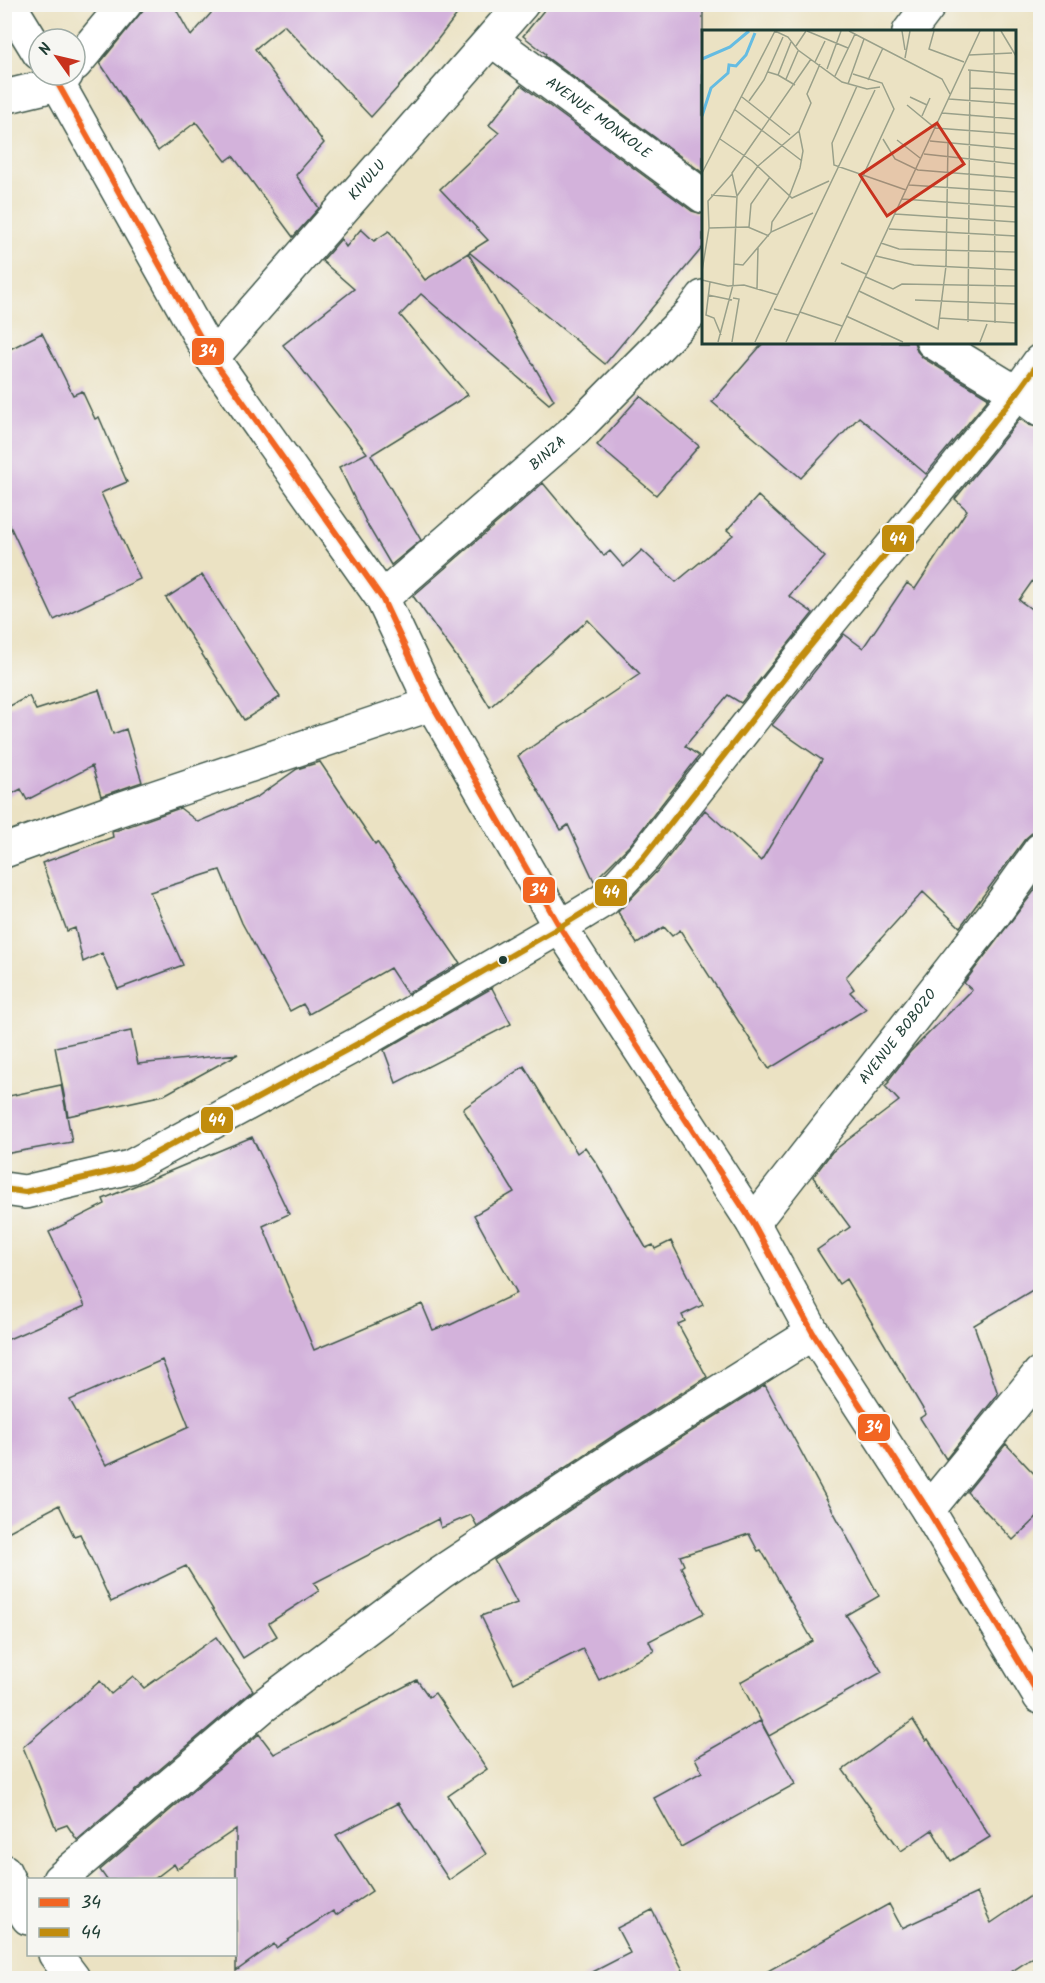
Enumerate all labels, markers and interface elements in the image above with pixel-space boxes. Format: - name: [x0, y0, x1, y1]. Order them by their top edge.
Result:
- north arrow: [27, 27, 87, 87]
- inset map: [702, 30, 1015, 344]
- text: N: [33, 38, 59, 61]
- street label: AVENUE MONKOLE: [540, 71, 657, 166]
- street label: KIVULU: [343, 155, 392, 206]
- line badge: 34: [191, 337, 225, 366]
- text: 34: [198, 340, 217, 365]
- street label: BINZA: [524, 431, 572, 477]
- line badge: 44: [881, 524, 915, 553]
- text: 44: [889, 528, 907, 553]
- line badge: 34: [522, 876, 556, 904]
- line badge: 44: [594, 878, 628, 907]
- text: 34: [529, 879, 548, 904]
- text: 44: [602, 881, 620, 906]
- unlabelled marker: [497, 954, 509, 966]
- street label: AVENUE BOBOZO: [853, 984, 943, 1090]
- line badge: 44: [200, 1106, 234, 1134]
- text: 44: [208, 1109, 226, 1134]
- line badge: 34: [857, 1413, 891, 1442]
- text: 34: [864, 1416, 883, 1441]
- legend: [27, 1878, 237, 1956]
- text: 34: [81, 1889, 101, 1918]
- text: 44: [81, 1919, 101, 1948]

